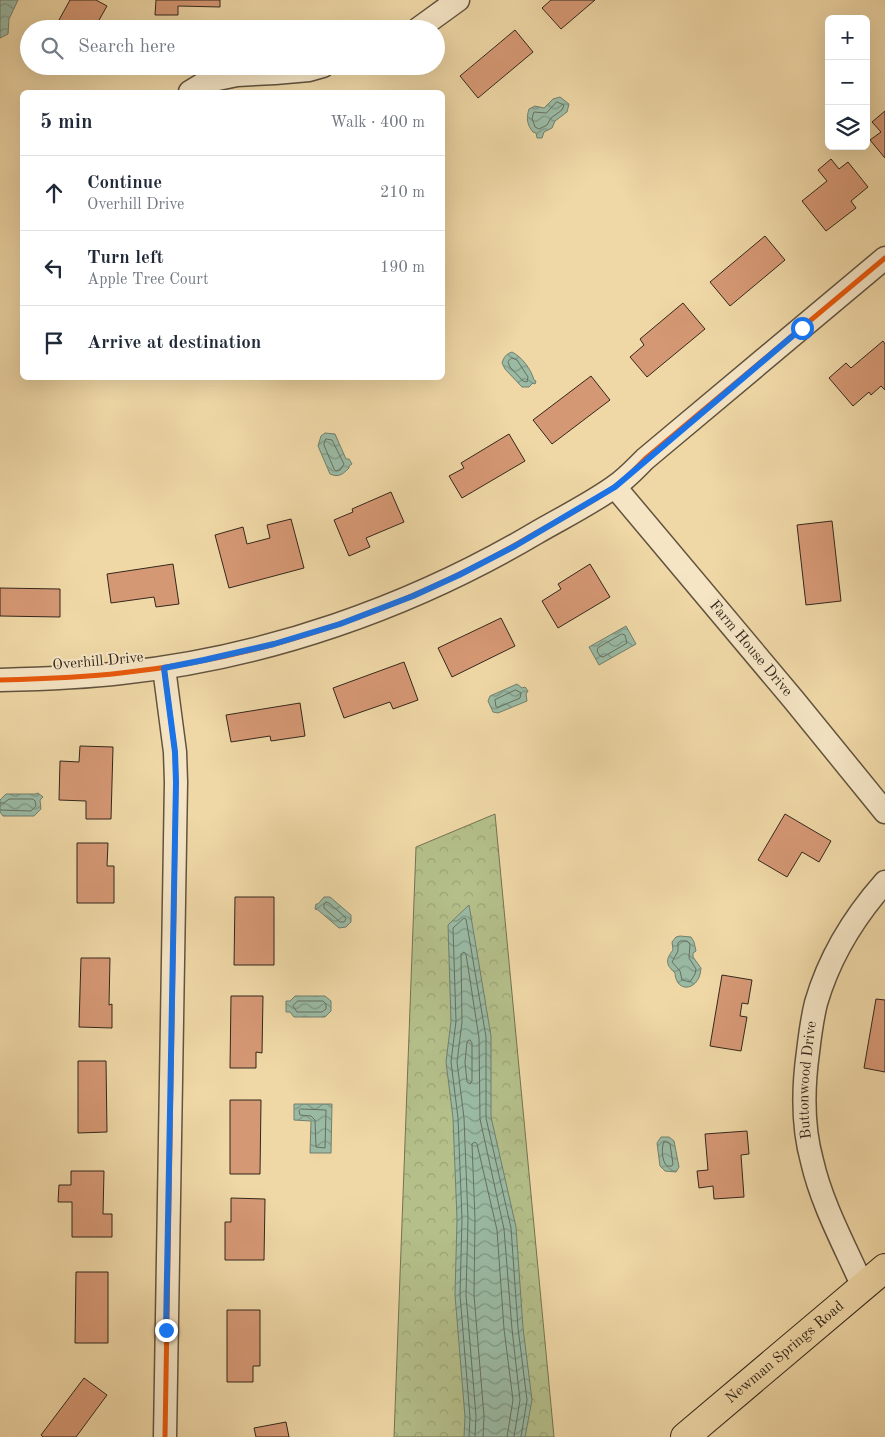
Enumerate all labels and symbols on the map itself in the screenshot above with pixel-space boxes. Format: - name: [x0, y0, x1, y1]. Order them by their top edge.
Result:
- route start: [791, 317, 814, 340]
- street label: Farm House Drive: [706, 598, 795, 699]
- street label: Overhill Drive: [52, 651, 144, 673]
- street label: Buttonwood Drive: [797, 1020, 820, 1140]
- street label: Newman Springs Road: [723, 1298, 847, 1406]
- route end: [155, 1319, 178, 1342]

